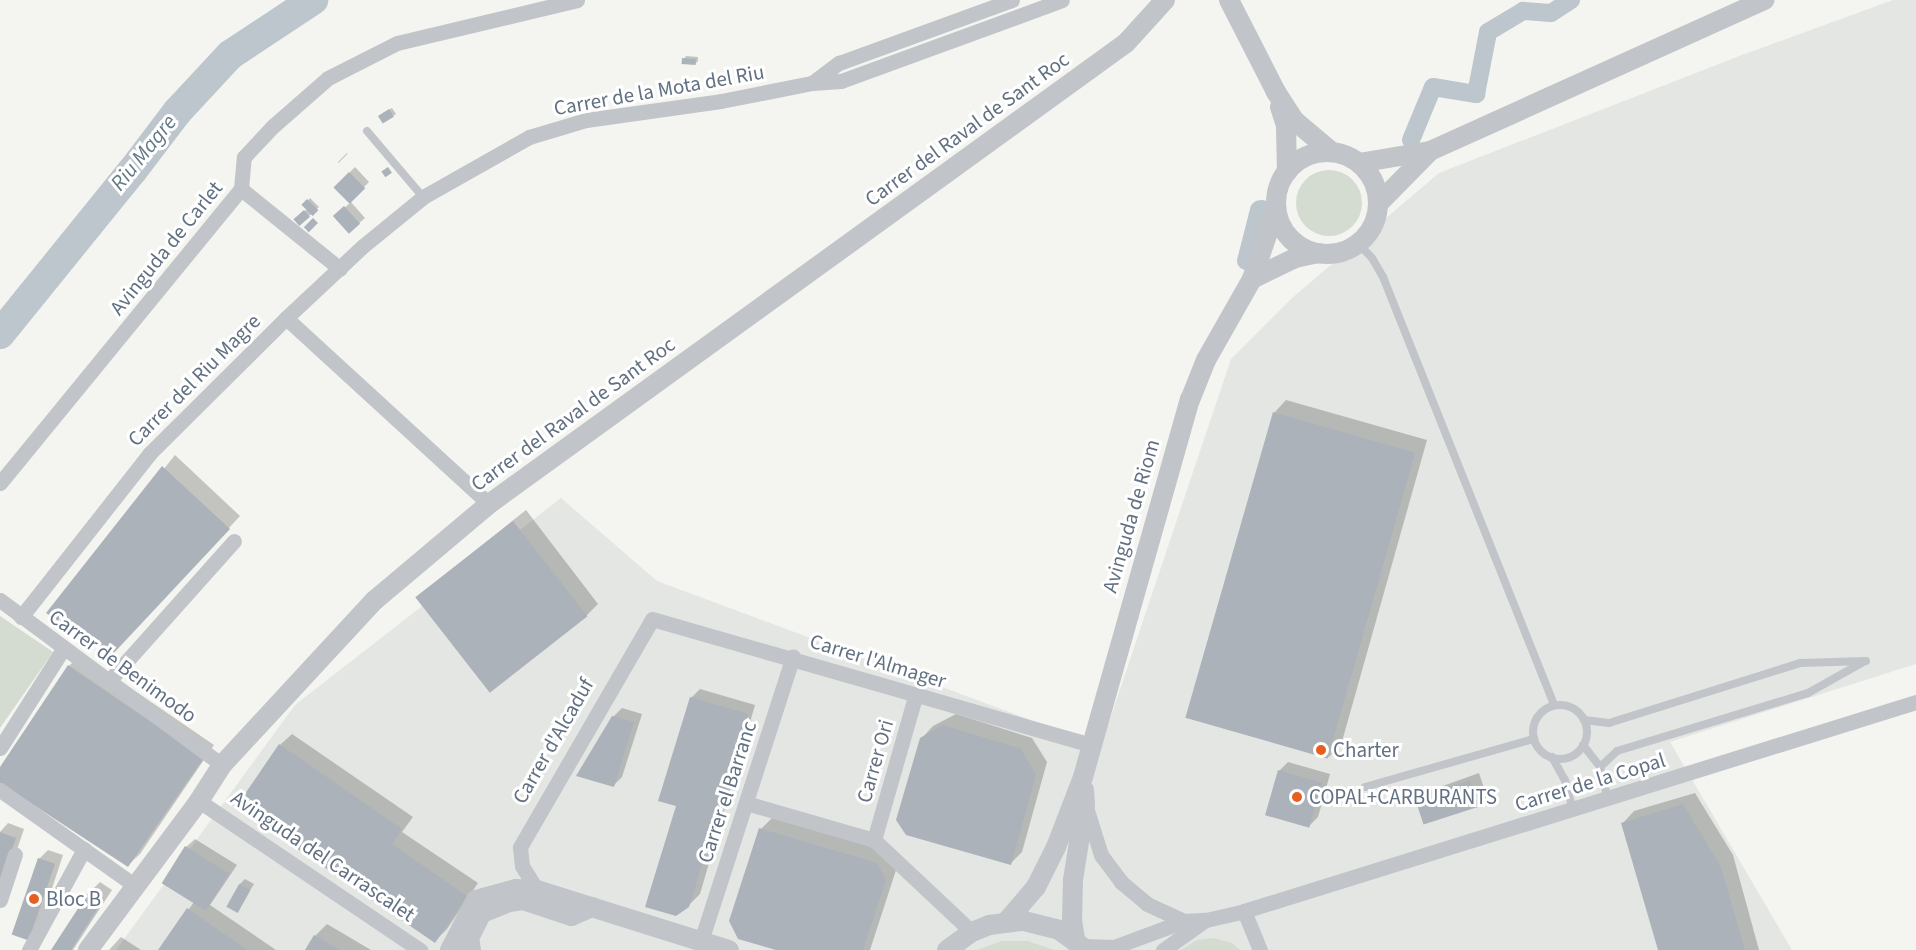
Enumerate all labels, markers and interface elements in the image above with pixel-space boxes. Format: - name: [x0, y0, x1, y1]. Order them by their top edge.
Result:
- street label: Carrer del Raval de Sant Roc: [860, 47, 1074, 211]
- street label: Carrer de la Mota del Riu: [552, 59, 766, 121]
- water label: Riu Magre: [105, 110, 183, 196]
- street label: Avinguda de Carlet: [104, 176, 228, 320]
- street label: Carrer del Riu Magre: [122, 308, 266, 452]
- street label: Carrer del Raval de Sant Roc: [466, 332, 680, 496]
- street label: Avinguda de Riom: [1097, 436, 1165, 596]
- street label: Carrer de Benimodo: [44, 604, 202, 728]
- street label: Carrer l'Almager: [807, 628, 949, 694]
- street label: Carrer d'Alcaduf: [507, 674, 599, 808]
- street label: Carrer Ori: [851, 717, 899, 805]
- street label: Carrer el Barranc: [692, 718, 762, 866]
- place label: Charter: [1333, 737, 1399, 763]
- marker: Charter: [1314, 743, 1328, 757]
- street label: Carrer de la Copal: [1512, 747, 1668, 817]
- place label: COPAL+CARBURANTS: [1309, 784, 1497, 810]
- street label: Avinguda del Carrascalet: [226, 785, 420, 927]
- marker: COPAL+CARBURANTS: [1290, 790, 1304, 804]
- place label: Bloc B: [46, 886, 101, 912]
- marker: Bloc B: [27, 892, 41, 906]

